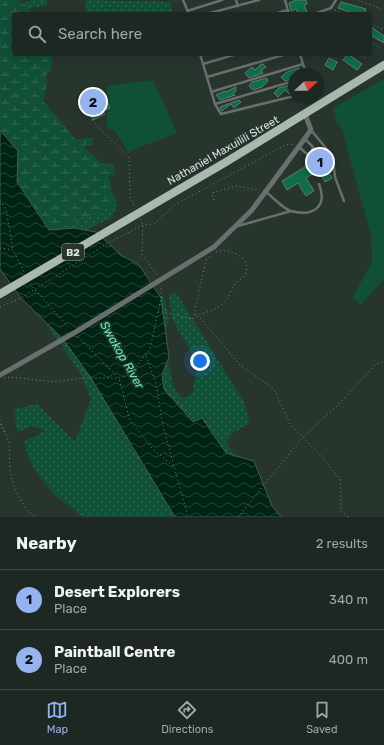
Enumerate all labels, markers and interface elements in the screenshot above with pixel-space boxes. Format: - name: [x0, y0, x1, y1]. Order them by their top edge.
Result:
- search box: [12, 12, 372, 56]
- icon: search: [26, 23, 48, 45]
- text: Search here: [58, 25, 142, 43]
- north arrow: [288, 68, 324, 104]
- pin: 2: [80, 87, 106, 117]
- street label: Nathaniel Maxuilili Street: [165, 113, 282, 188]
- pin: 1: [307, 147, 333, 177]
- road number: B2: [62, 244, 84, 260]
- water label: Swakop River: [97, 319, 147, 392]
- your location: [190, 351, 210, 371]
- text: Nearby: [16, 533, 77, 553]
- text: 2 results: [316, 536, 368, 551]
- text: Desert Explorers: [54, 583, 180, 601]
- text: 1: [26, 592, 32, 607]
- text: 340 m: [329, 592, 368, 607]
- text: Place: [54, 601, 87, 616]
- text: Paintball Centre: [54, 643, 175, 661]
- text: 2: [25, 652, 33, 667]
- text: 400 m: [329, 652, 368, 667]
- text: Place: [54, 661, 87, 676]
- tab: Map: [46, 699, 68, 736]
- tab: Directions: [161, 699, 213, 736]
- tab: Saved: [306, 699, 338, 736]

